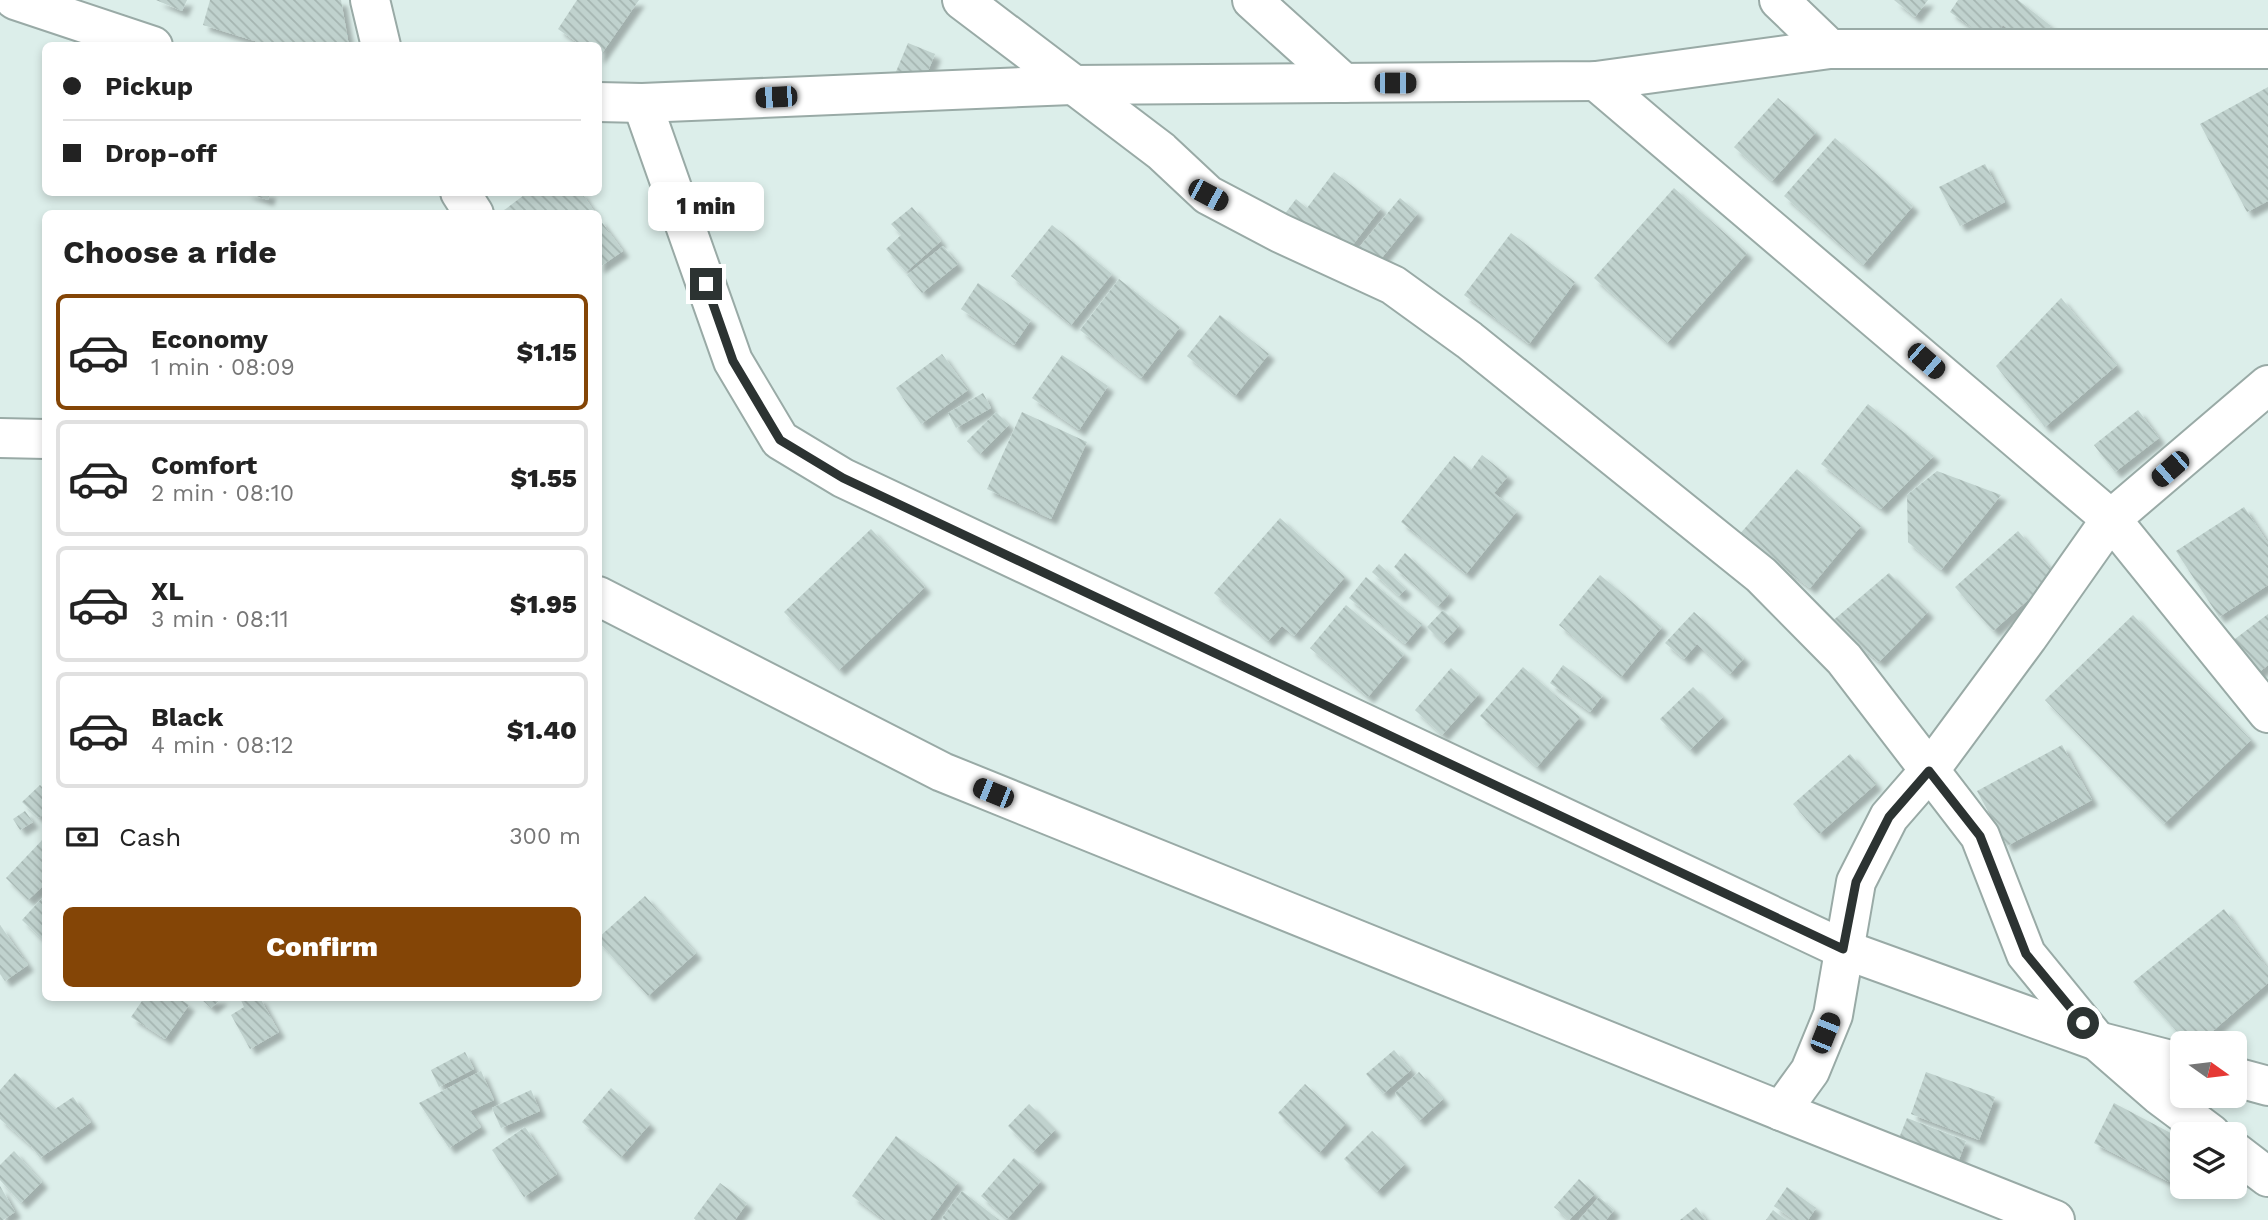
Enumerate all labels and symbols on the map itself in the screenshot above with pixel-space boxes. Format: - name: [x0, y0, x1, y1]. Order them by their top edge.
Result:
- car: [1375, 73, 1417, 94]
- car: [755, 85, 798, 109]
- car: [1185, 176, 1232, 214]
- callout: 1 min: [648, 182, 764, 232]
- route end: [690, 268, 722, 300]
- car: [1904, 339, 1949, 383]
- car: [2148, 447, 2193, 491]
- car: [970, 775, 1017, 811]
- route start: [2067, 1007, 2099, 1039]
- car: [1808, 1010, 1843, 1056]
- north arrow: [2170, 1031, 2247, 1108]

